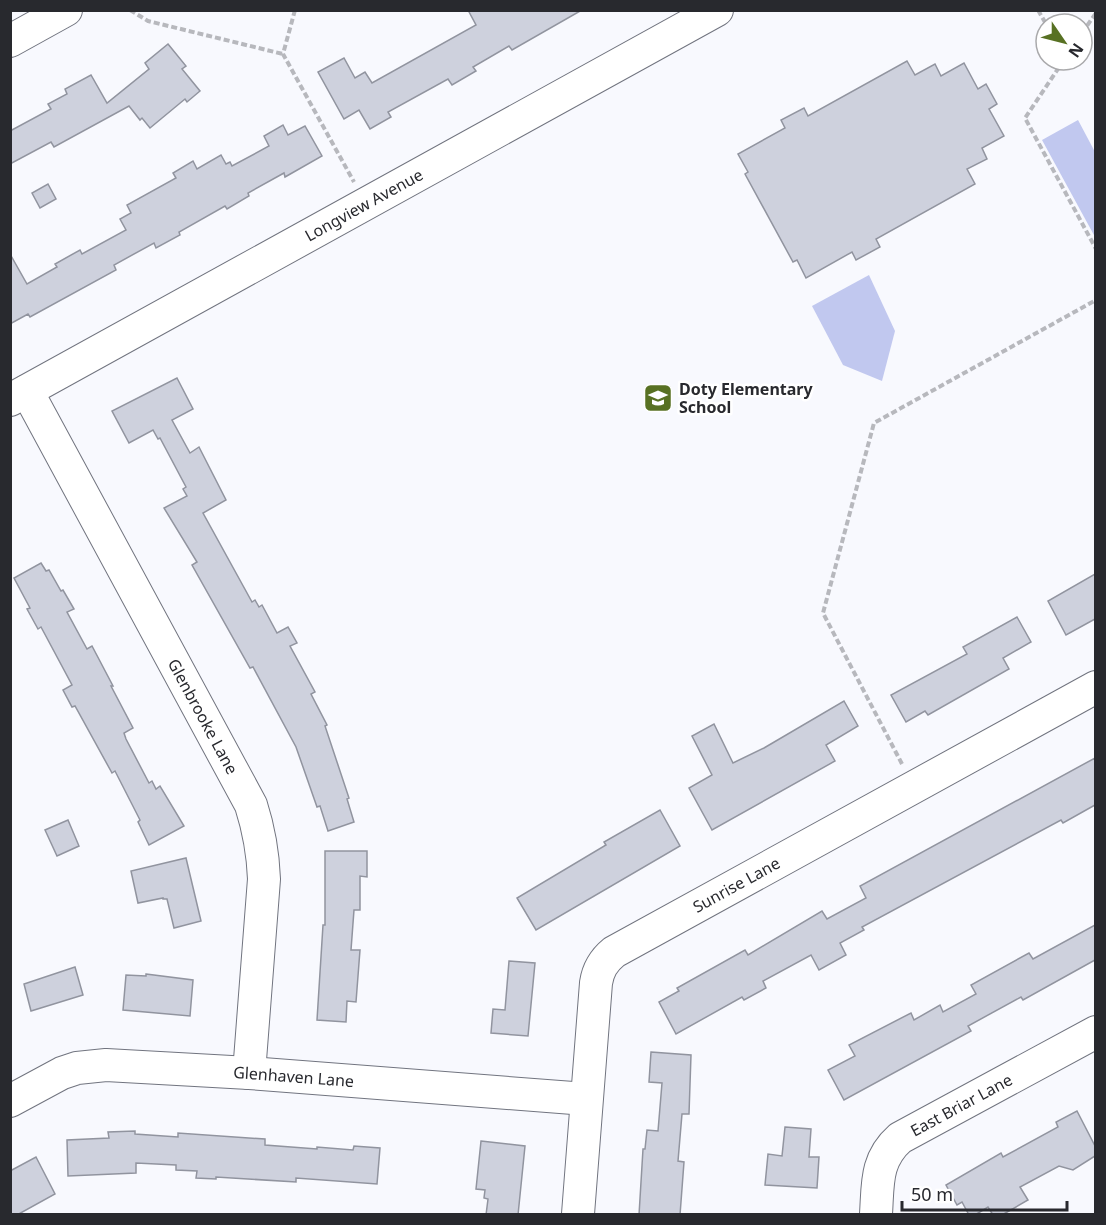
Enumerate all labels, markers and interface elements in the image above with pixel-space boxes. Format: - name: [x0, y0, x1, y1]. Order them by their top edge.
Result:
- north arrow: [1034, 12, 1094, 72]
- text: N: [1064, 39, 1089, 62]
- street label: Longview Avenue: [301, 163, 427, 246]
- place label: Doty Elementary School: [679, 378, 813, 418]
- school or university icon: Doty Elementary School: [642, 382, 674, 414]
- street label: Glenbrooke Lane: [163, 655, 243, 778]
- street label: Sunrise Lane: [689, 852, 784, 918]
- street label: Glenhaven Lane: [233, 1061, 355, 1092]
- street label: East Briar Lane: [906, 1068, 1016, 1141]
- scale bar: [902, 1174, 1067, 1212]
- text: 50 m: [911, 1182, 953, 1206]

